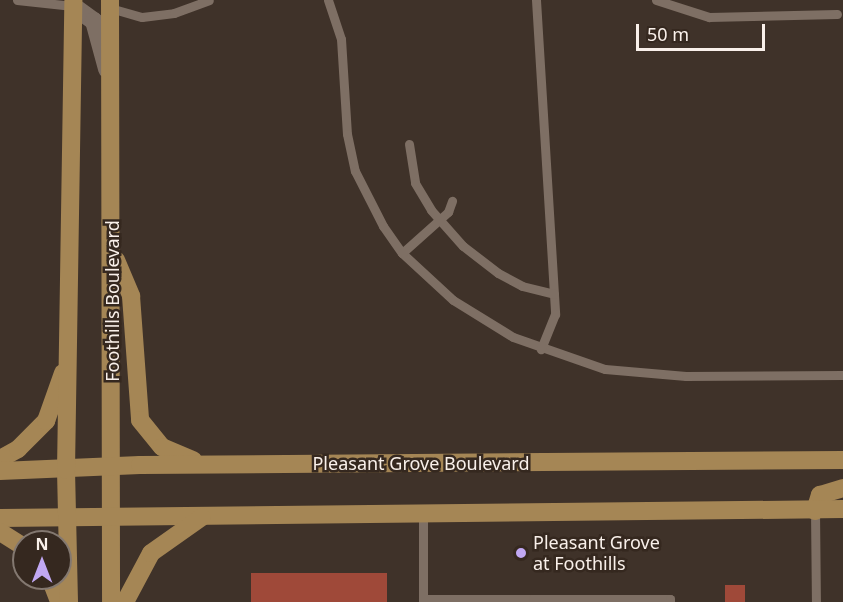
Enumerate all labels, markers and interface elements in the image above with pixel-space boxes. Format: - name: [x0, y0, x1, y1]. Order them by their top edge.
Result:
- scale bar: [639, 12, 768, 50]
- text: 50 m: [647, 22, 689, 46]
- street label: Foothills Boulevard: [101, 220, 123, 382]
- street label: Pleasant Grove Boulevard: [312, 452, 530, 474]
- north arrow: [12, 530, 72, 590]
- place label: Pleasant Grove at Foothills: [533, 532, 660, 574]
- text: N: [35, 533, 49, 555]
- marker: Pleasant Grove at Foothills: [514, 546, 528, 560]

